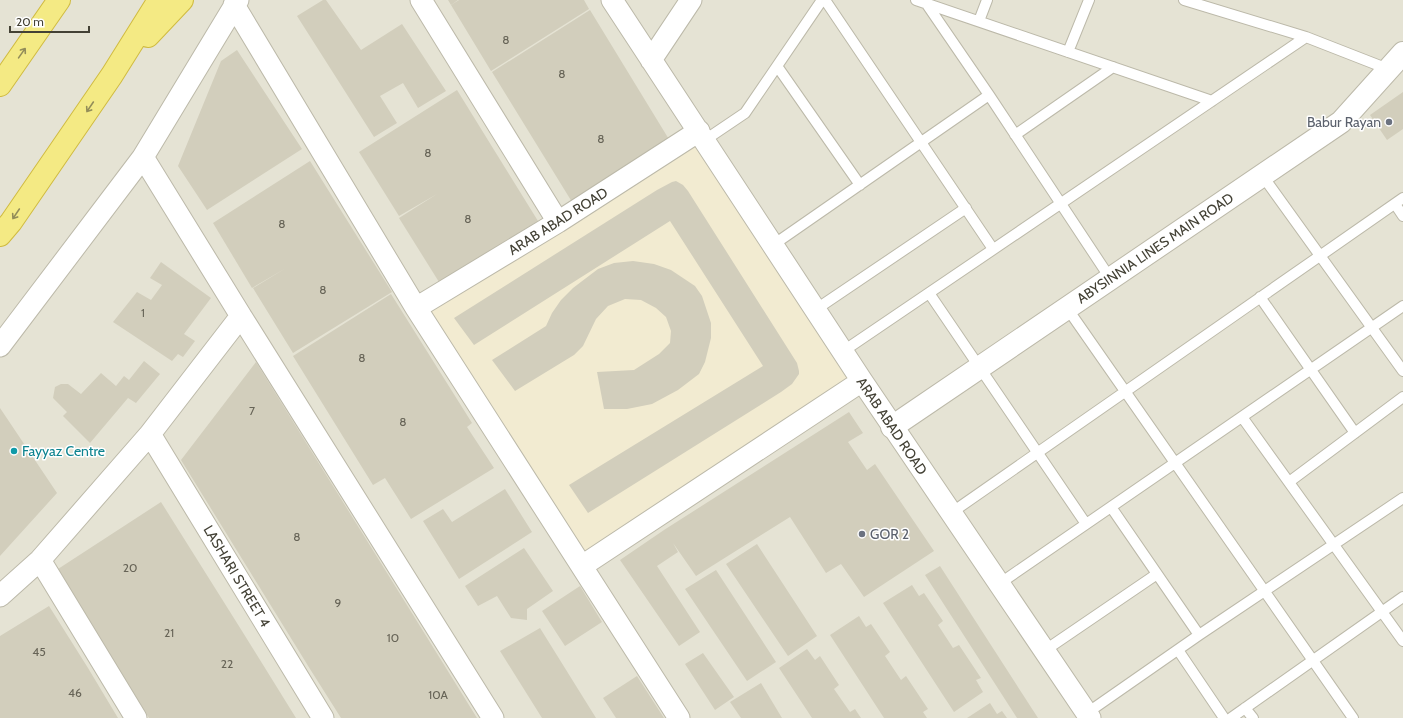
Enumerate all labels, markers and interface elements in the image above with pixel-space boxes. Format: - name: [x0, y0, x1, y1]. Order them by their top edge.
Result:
- scale bar: [10, 8, 89, 34]
- text: 20 m: [16, 14, 44, 29]
- house number: 8: [502, 32, 510, 47]
- one-way arrow: [18, 48, 26, 59]
- house number: 8: [558, 66, 566, 81]
- one-way arrow: [86, 101, 94, 112]
- place label: Babur Rayan: [1307, 113, 1381, 131]
- marker: Babur Rayan: [1384, 117, 1394, 127]
- house number: 8: [597, 131, 605, 146]
- house number: 8: [424, 145, 432, 160]
- street label: ARAB ABAD ROAD: [505, 183, 611, 259]
- street label: ABYSINNIA LINES MAIN ROAD: [1073, 189, 1237, 307]
- one-way arrow: [12, 208, 20, 219]
- house number: 8: [464, 211, 472, 226]
- house number: 8: [278, 216, 286, 231]
- house number: 8: [319, 282, 327, 297]
- house number: 1: [141, 305, 145, 320]
- house number: 8: [358, 350, 366, 365]
- street label: ARAB ABAD ROAD: [853, 374, 931, 478]
- house number: 7: [249, 403, 255, 418]
- house number: 8: [399, 414, 407, 429]
- place label: Fayyaz Centre: [22, 442, 105, 460]
- marker: Fayyaz Centre: [9, 446, 19, 456]
- street label: LASHARI STREET 4: [199, 522, 275, 630]
- place label: GOR 2: [870, 525, 909, 543]
- house number: 8: [293, 529, 301, 544]
- marker: GOR 2: [857, 529, 867, 539]
- house number: 20: [123, 560, 137, 575]
- house number: 9: [335, 595, 342, 610]
- house number: 21: [164, 625, 174, 640]
- house number: 10: [387, 630, 399, 645]
- house number: 45: [32, 644, 46, 659]
- house number: 22: [221, 656, 233, 671]
- house number: 46: [68, 685, 82, 700]
- house number: 10A: [428, 687, 448, 702]

